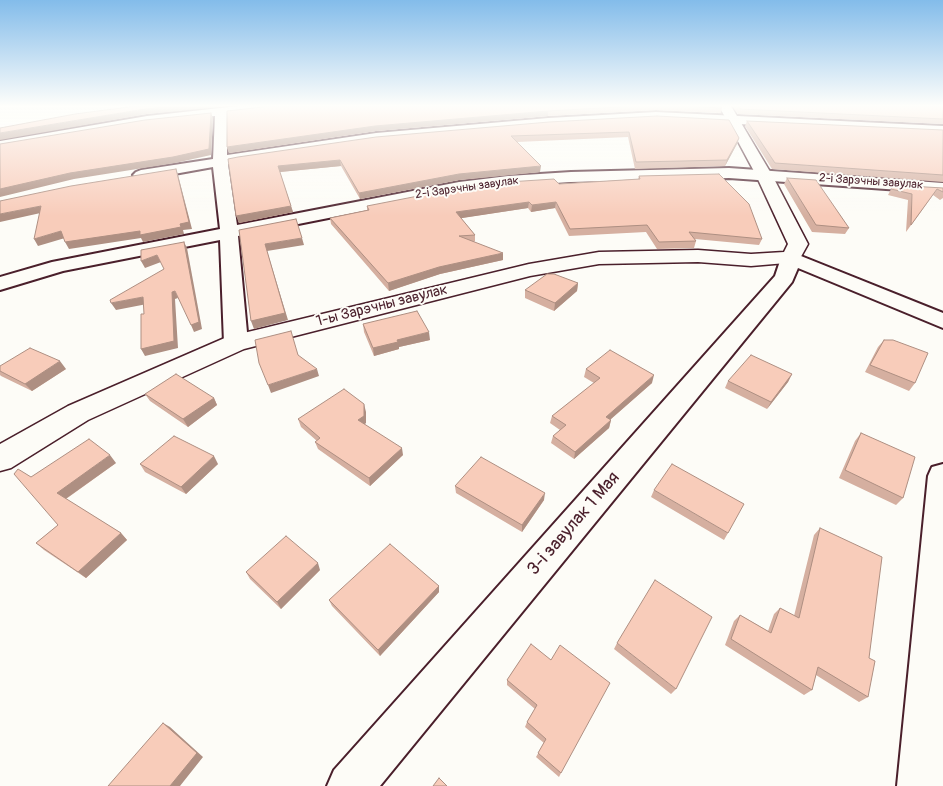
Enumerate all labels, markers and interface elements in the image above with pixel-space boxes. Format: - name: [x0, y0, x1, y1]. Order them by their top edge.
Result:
- street label: 2-і Зарэчны завулак: [818, 171, 924, 193]
- street label: 2-і Зарэчны завулак: [414, 174, 520, 202]
- street label: 1-ы Зарэчны завулак: [314, 281, 450, 331]
- street label: 3-і завулак 1 Мая: [523, 468, 625, 580]

